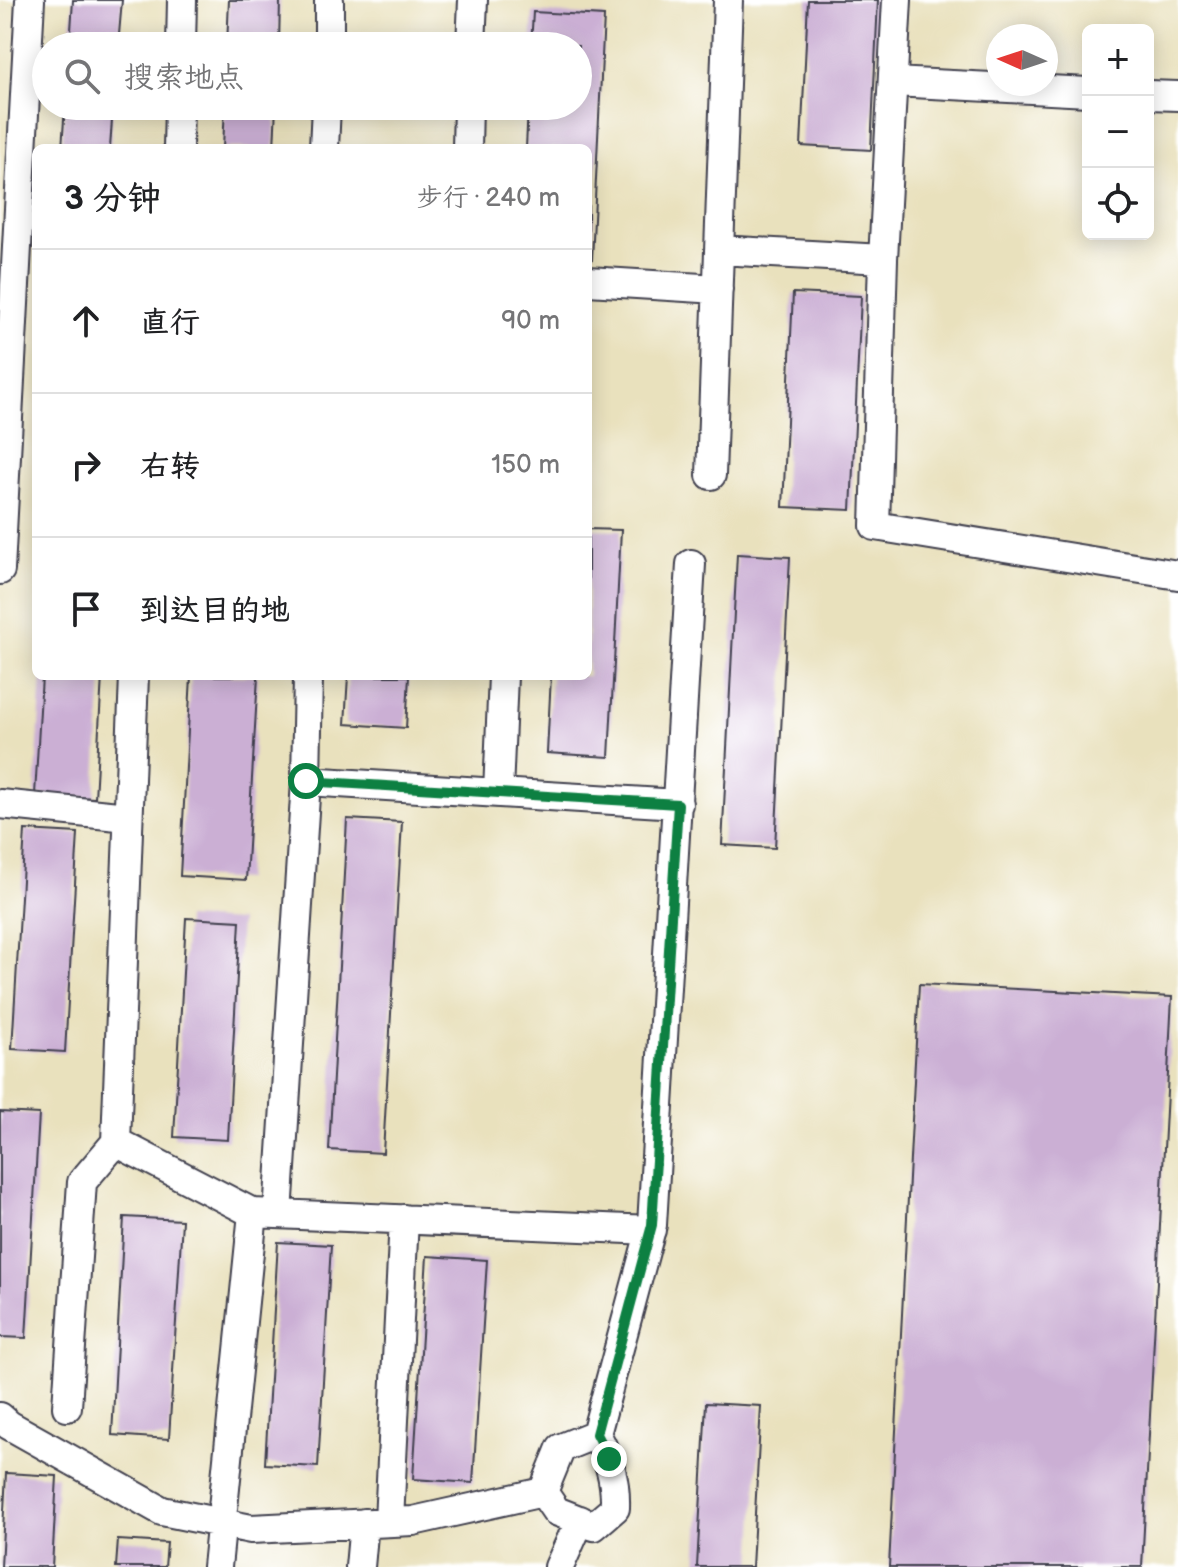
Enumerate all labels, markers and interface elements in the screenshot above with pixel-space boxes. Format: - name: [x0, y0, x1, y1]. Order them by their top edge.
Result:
- north arrow: [986, 24, 1058, 96]
- map controls: [1082, 24, 1154, 240]
- button: +: [1082, 24, 1154, 96]
- search box: [32, 32, 592, 120]
- icon: search: [60, 54, 104, 98]
- text: 搜索地点: [124, 60, 244, 96]
- button: −: [1082, 96, 1154, 168]
- button: locate: [1082, 168, 1154, 240]
- text: 3 分钟: [64, 178, 161, 219]
- text: 步行 · 240 m: [416, 183, 560, 214]
- icon: ahead: [64, 299, 108, 343]
- text: 直行: [140, 305, 200, 341]
- text: 90 m: [501, 306, 560, 337]
- icon: right: [64, 443, 108, 487]
- text: 右转: [140, 449, 200, 485]
- text: 150 m: [491, 450, 560, 481]
- icon: arrive: [64, 587, 108, 631]
- text: 到达目的地: [140, 593, 290, 629]
- route start: [288, 763, 324, 799]
- route end: [591, 1441, 627, 1477]

